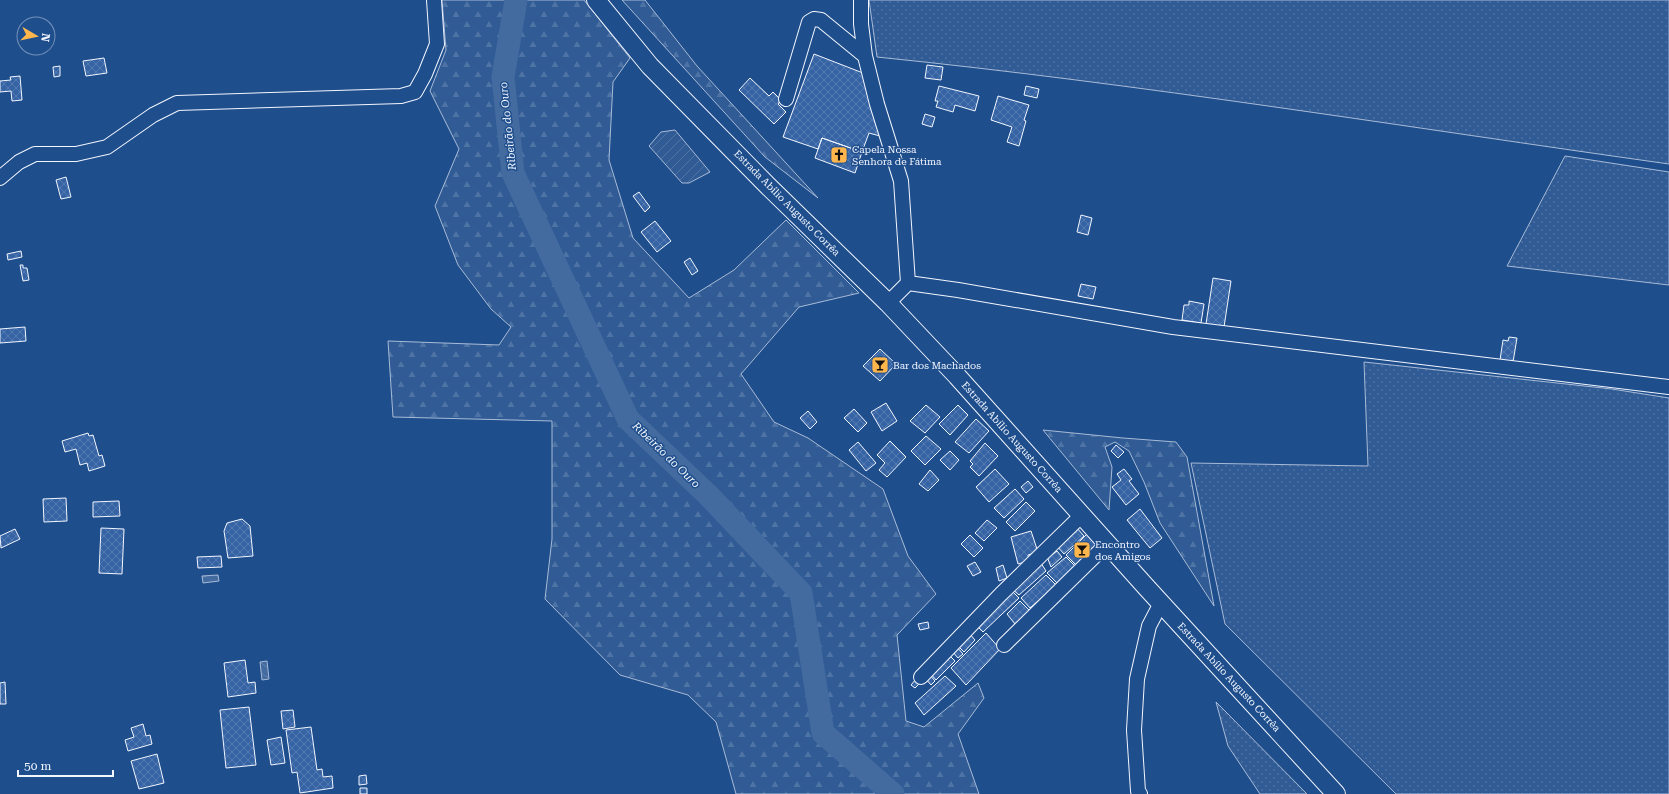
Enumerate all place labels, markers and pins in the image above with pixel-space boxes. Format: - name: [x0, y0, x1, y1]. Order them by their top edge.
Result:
- place label: Capela Nossa Senhora de Fátima: [852, 144, 942, 167]
- church icon: Capela Nossa Senhora de Fátima: [829, 145, 849, 165]
- bar icon: Bar dos Machados: [870, 355, 890, 375]
- place label: Bar dos Machados: [893, 360, 981, 371]
- place label: Encontro dos Amigos: [1095, 539, 1151, 562]
- bar icon: Encontro dos Amigos: [1072, 540, 1092, 560]

